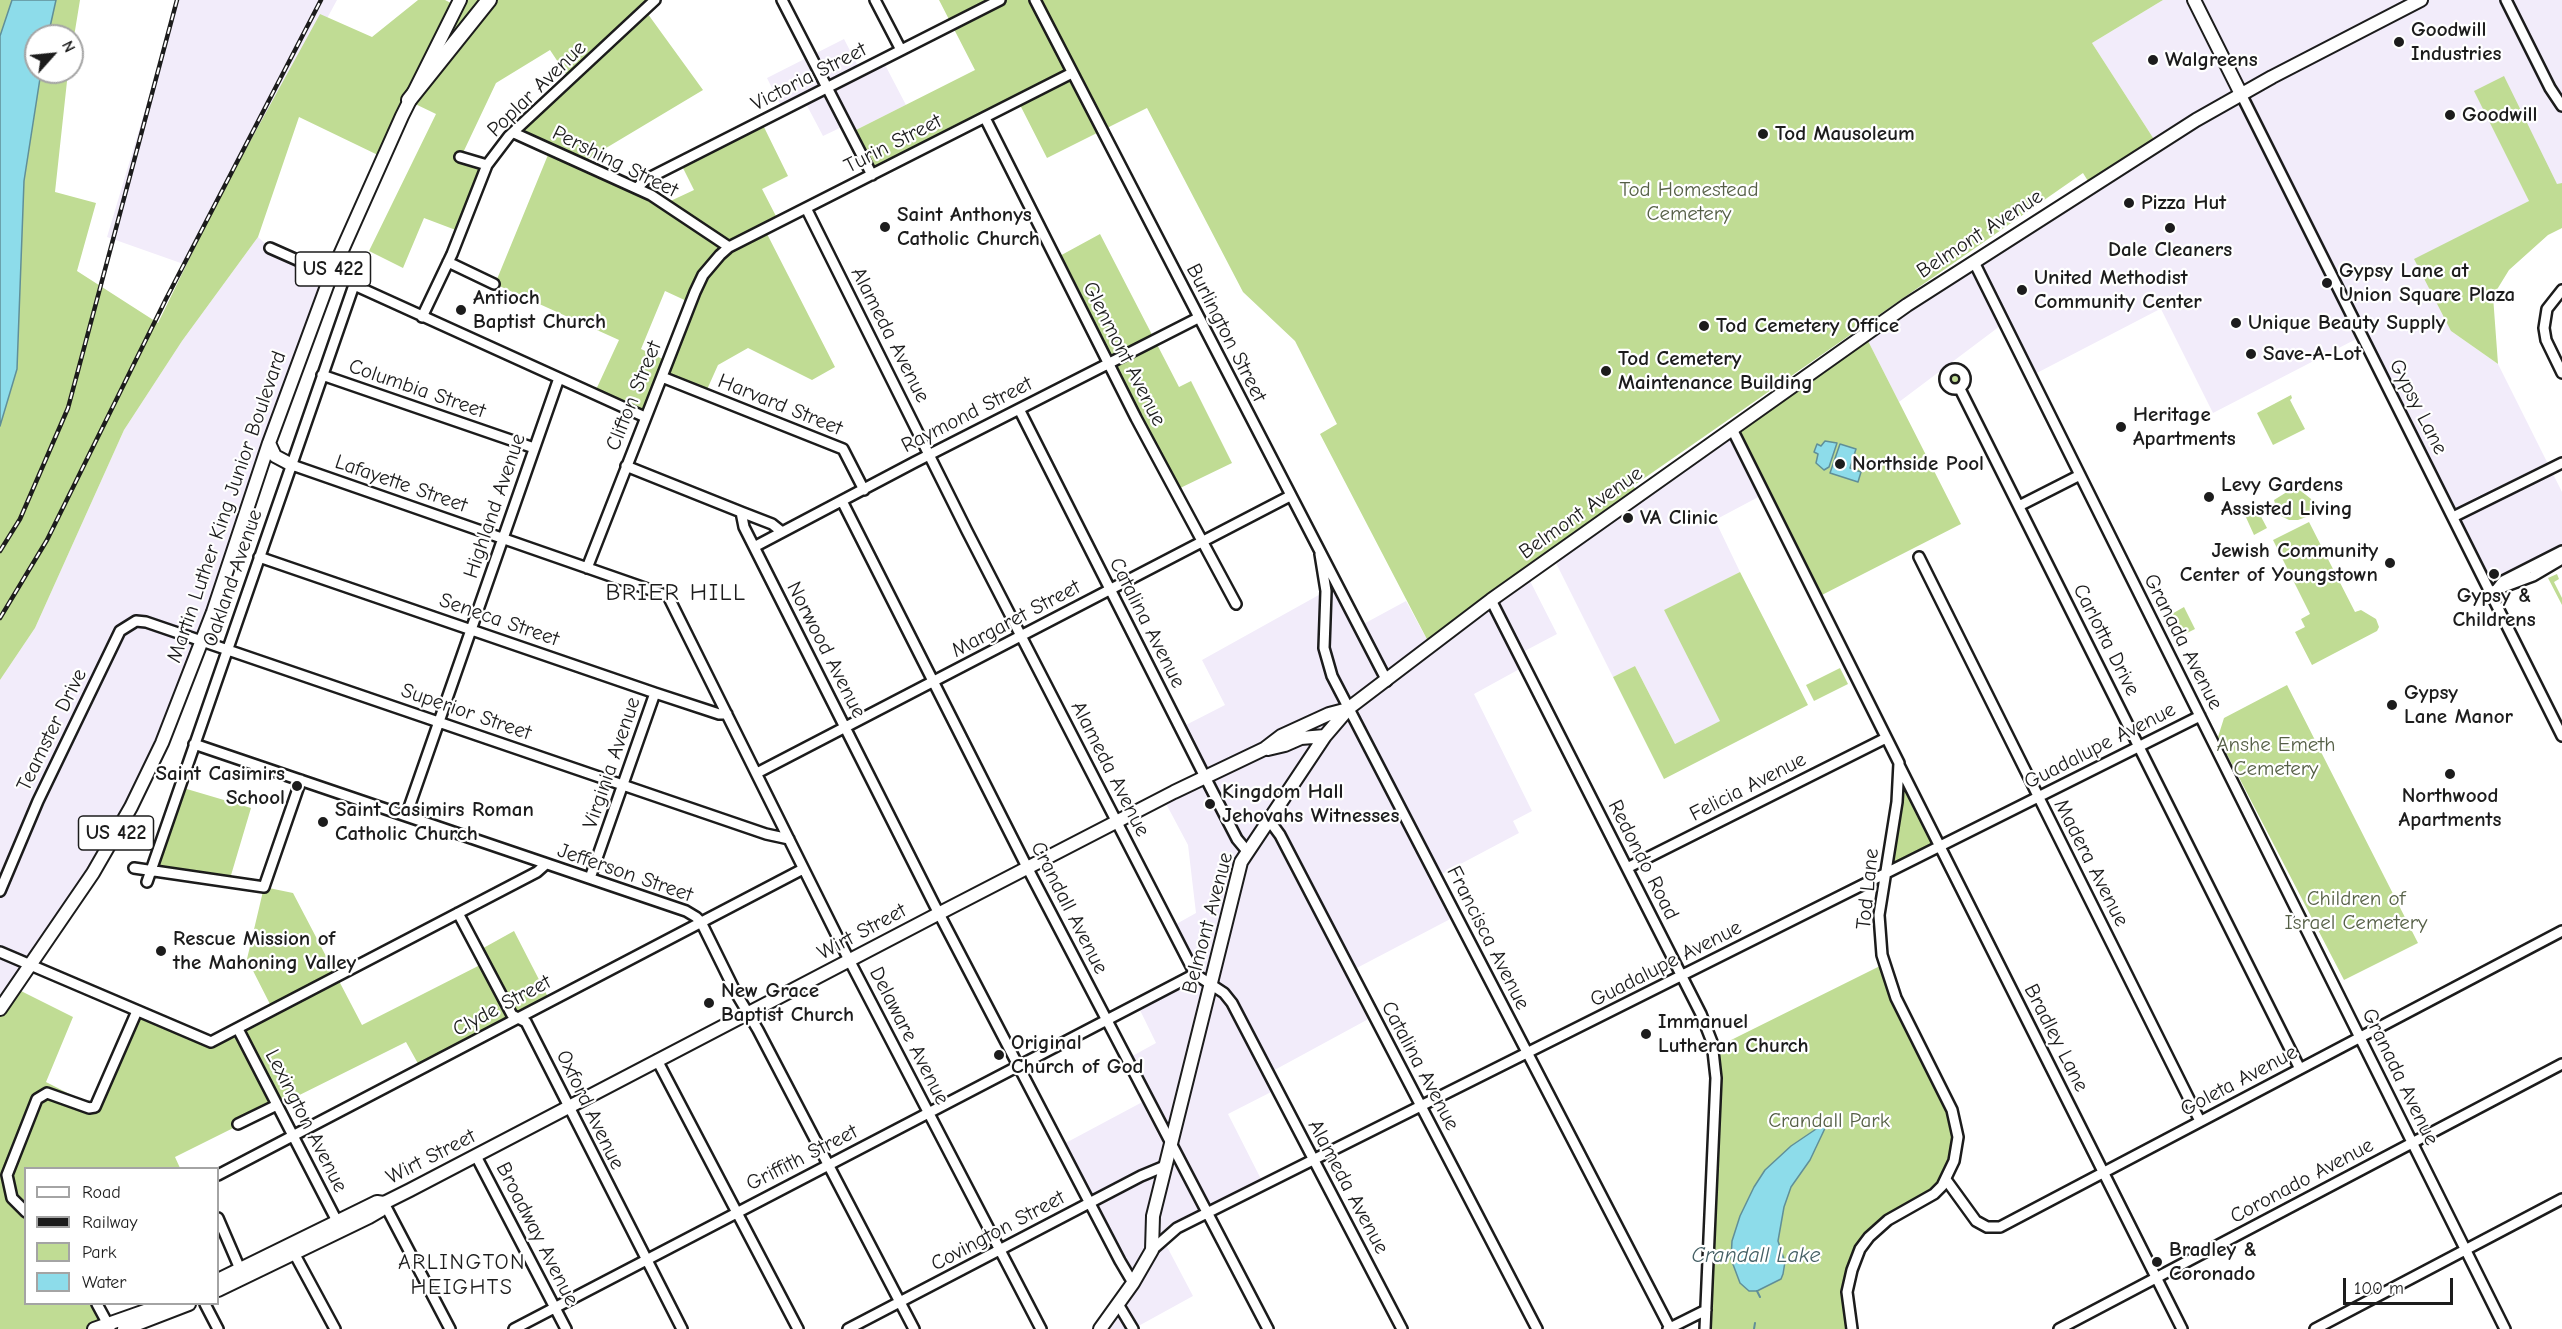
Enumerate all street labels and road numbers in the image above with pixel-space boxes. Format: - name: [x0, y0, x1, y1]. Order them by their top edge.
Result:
- street label: Poplar Avenue: [482, 36, 592, 142]
- street label: Victoria Street: [747, 37, 871, 117]
- street label: Turin Street: [840, 109, 946, 179]
- street label: Pershing Street: [548, 121, 682, 203]
- street label: Belmont Avenue: [1912, 184, 2048, 284]
- road number: US 422: [296, 252, 370, 286]
- street label: Burlington Street: [1180, 260, 1272, 406]
- street label: Alameda Avenue: [845, 263, 935, 407]
- street label: Glenmont Avenue: [1077, 278, 1171, 430]
- street label: Clifton Street: [601, 338, 667, 454]
- street label: Martin Luther King Junior Boulevard: [162, 348, 292, 666]
- street label: Columbia Street: [345, 354, 489, 424]
- street label: Gypsy Lane: [2383, 355, 2453, 459]
- street label: Harvard Street: [714, 369, 846, 441]
- street label: Raymond Street: [897, 371, 1037, 459]
- street label: Highland Avenue: [458, 430, 532, 582]
- street label: Lafayette Street: [331, 450, 471, 518]
- street label: Belmont Avenue: [1514, 461, 1648, 565]
- street label: Oakland Avenue: [198, 506, 268, 650]
- street label: Catalina Avenue: [1103, 554, 1191, 692]
- street label: Granada Avenue: [2138, 570, 2228, 714]
- street label: Margaret Street: [947, 575, 1085, 663]
- street label: Norwood Avenue: [781, 578, 871, 722]
- street label: Carlotta Drive: [2067, 580, 2145, 700]
- street label: Seneca Street: [436, 588, 562, 652]
- street label: Teamster Drive: [11, 665, 93, 795]
- street label: Superior Street: [398, 678, 534, 746]
- street label: Virginia Avenue: [578, 694, 646, 832]
- street label: Alameda Avenue: [1065, 697, 1155, 841]
- street label: Guadalupe Avenue: [2020, 697, 2180, 795]
- street label: Felicia Avenue: [1685, 747, 1811, 827]
- street label: Madera Avenue: [2048, 795, 2134, 931]
- street label: Redondo Road: [1602, 796, 1684, 924]
- road number: US 422: [78, 816, 154, 850]
- street label: Jefferson Street: [554, 838, 696, 908]
- street label: Crandall Avenue: [1025, 838, 1113, 978]
- street label: Tod Lane: [1851, 847, 1885, 931]
- street label: Belmont Avenue: [1177, 850, 1239, 996]
- street label: Francisca Avenue: [1441, 862, 1535, 1014]
- street label: Wirt Street: [813, 898, 911, 966]
- street label: Guadalupe Avenue: [1586, 915, 1746, 1013]
- street label: Delaware Avenue: [863, 963, 955, 1109]
- street label: Clyde Street: [448, 970, 556, 1042]
- street label: Bradley Lane: [2018, 980, 2094, 1096]
- street label: Catalina Avenue: [1375, 997, 1465, 1135]
- street label: Granada Avenue: [2356, 1004, 2444, 1150]
- street label: Goleta Avenue: [2176, 1040, 2302, 1122]
- street label: Lexington Avenue: [259, 1045, 353, 1197]
- street label: Oxford Avenue: [550, 1046, 630, 1174]
- street label: Alameda Avenue: [1302, 1116, 1394, 1258]
- street label: Griffith Street: [742, 1119, 862, 1197]
- street label: Wirt Street: [382, 1124, 480, 1190]
- street label: Coronado Avenue: [2226, 1133, 2378, 1229]
- street label: Broadway Avenue: [490, 1158, 584, 1310]
- street label: Covington Street: [927, 1185, 1069, 1277]

